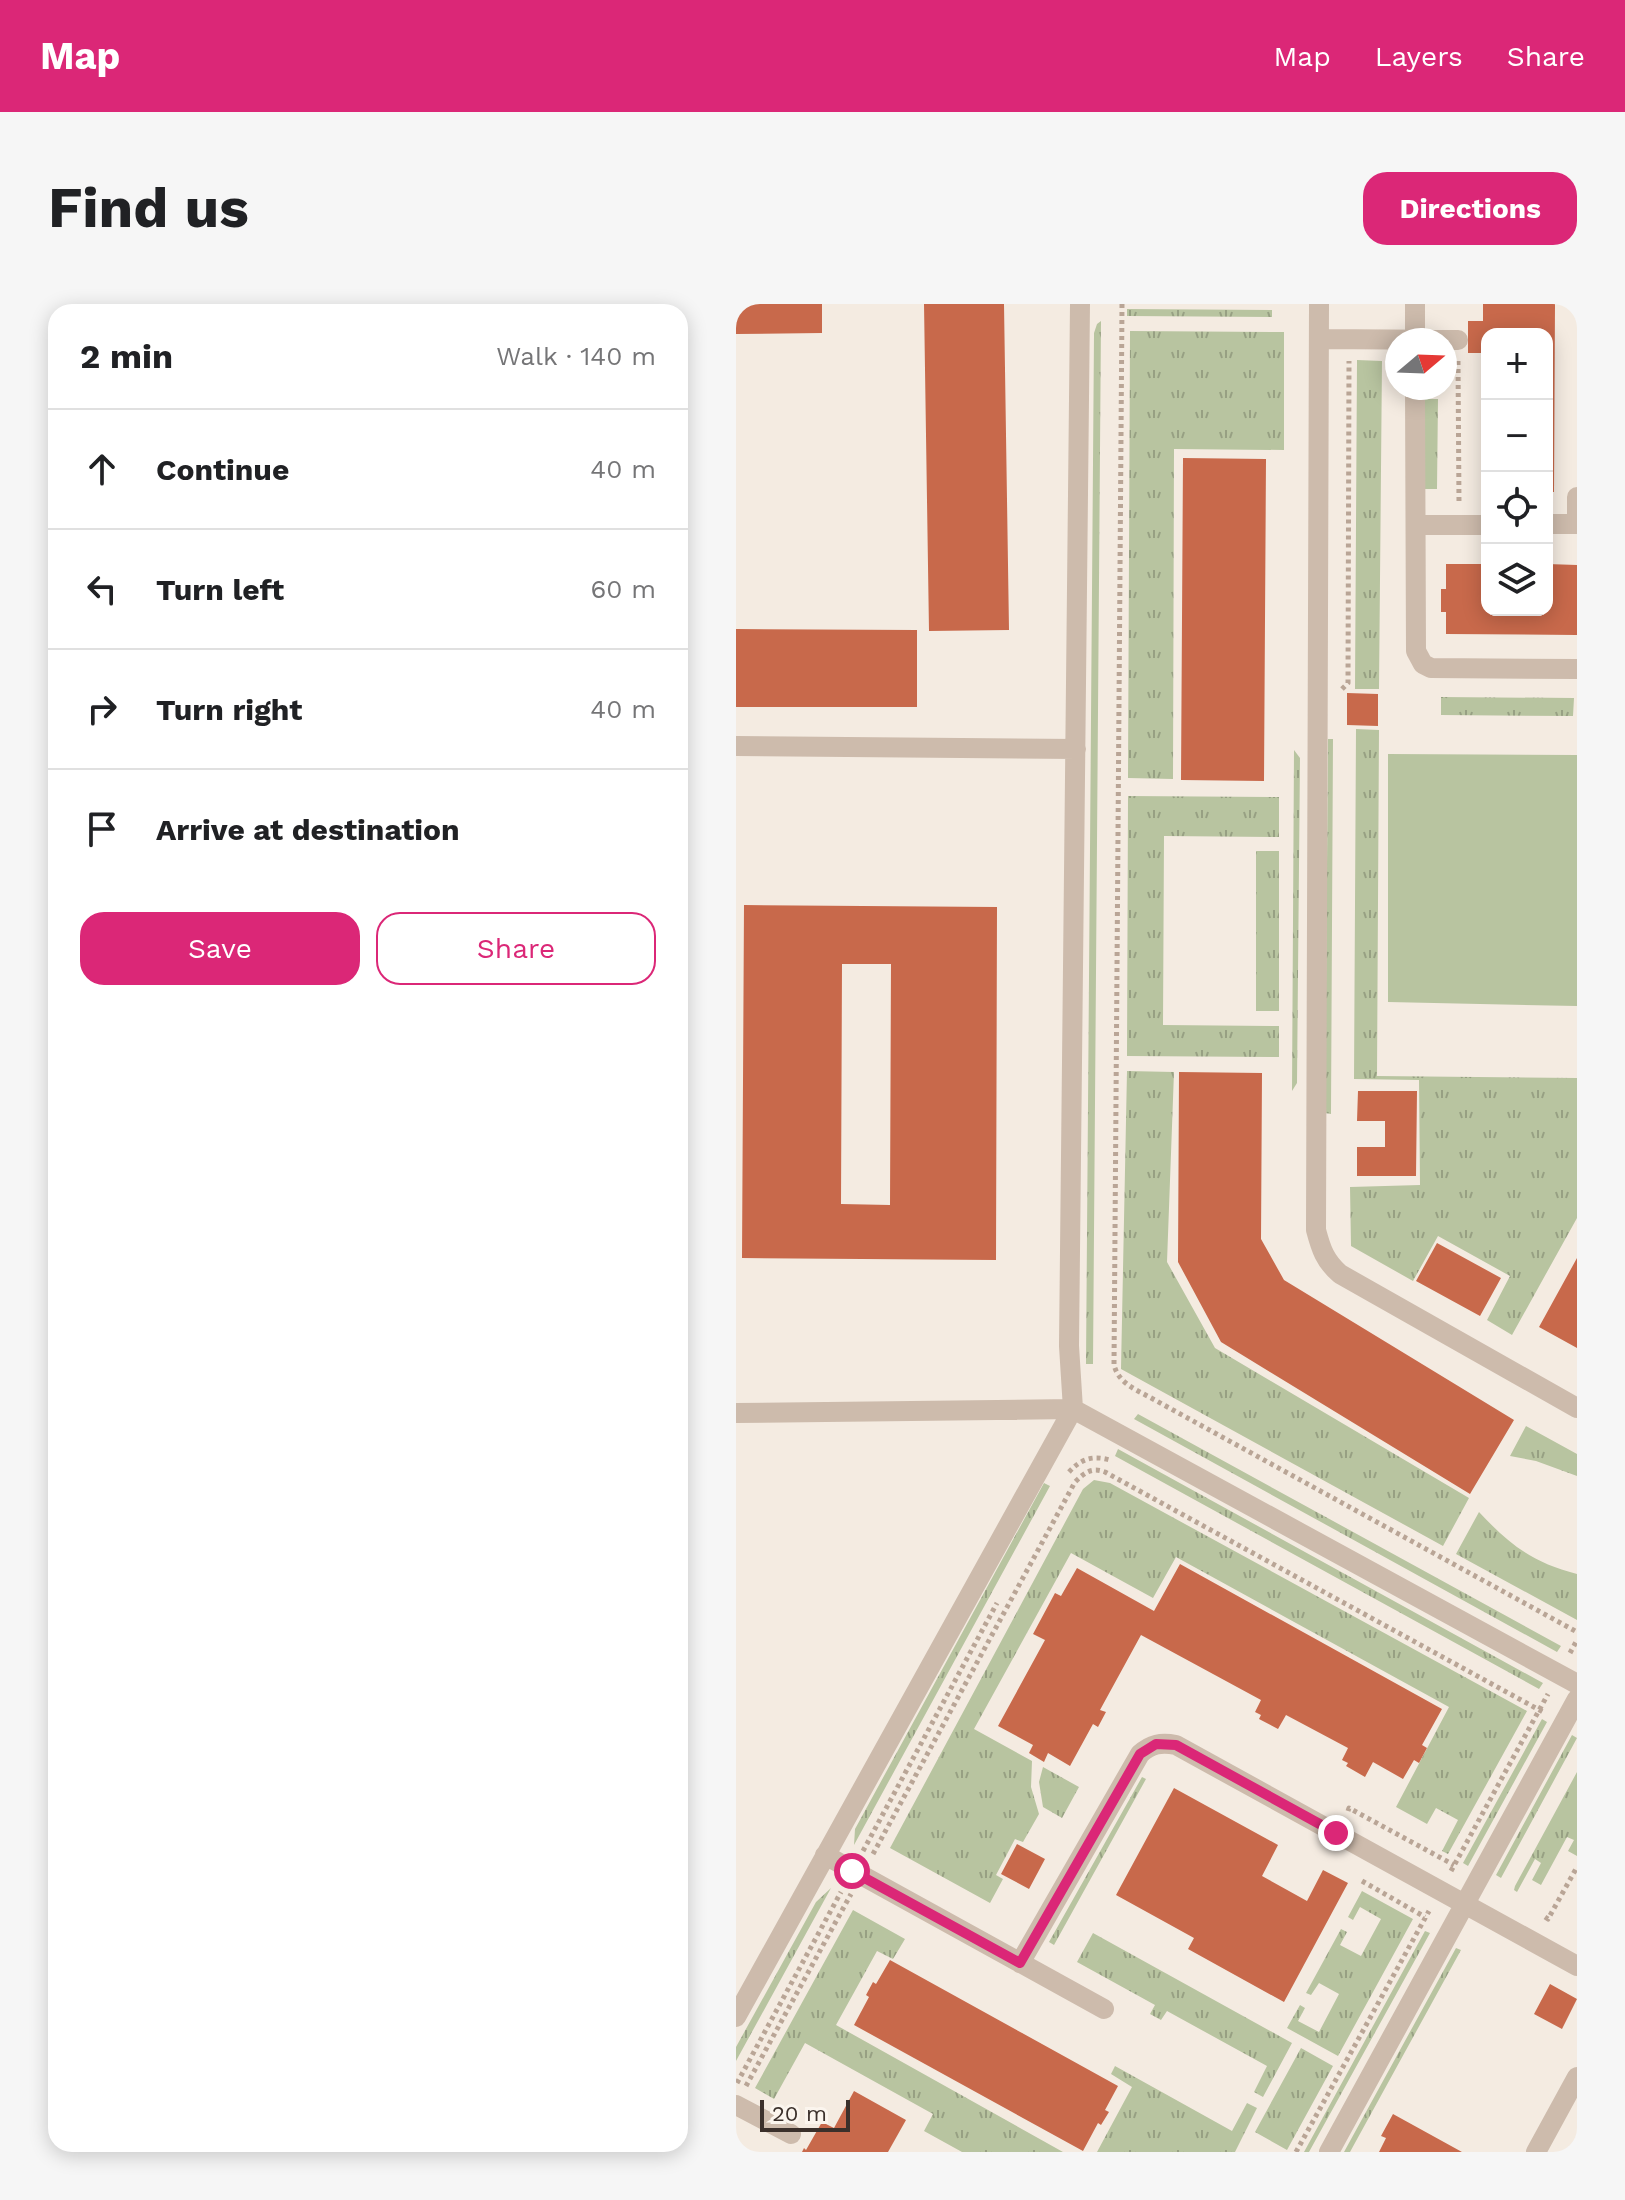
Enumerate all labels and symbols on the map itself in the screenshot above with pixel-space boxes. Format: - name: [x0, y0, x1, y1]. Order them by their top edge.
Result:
- north arrow: [1385, 328, 1457, 400]
- route end: [1318, 1815, 1354, 1851]
- route start: [834, 1853, 870, 1889]
- scale bar: [760, 2096, 850, 2132]

